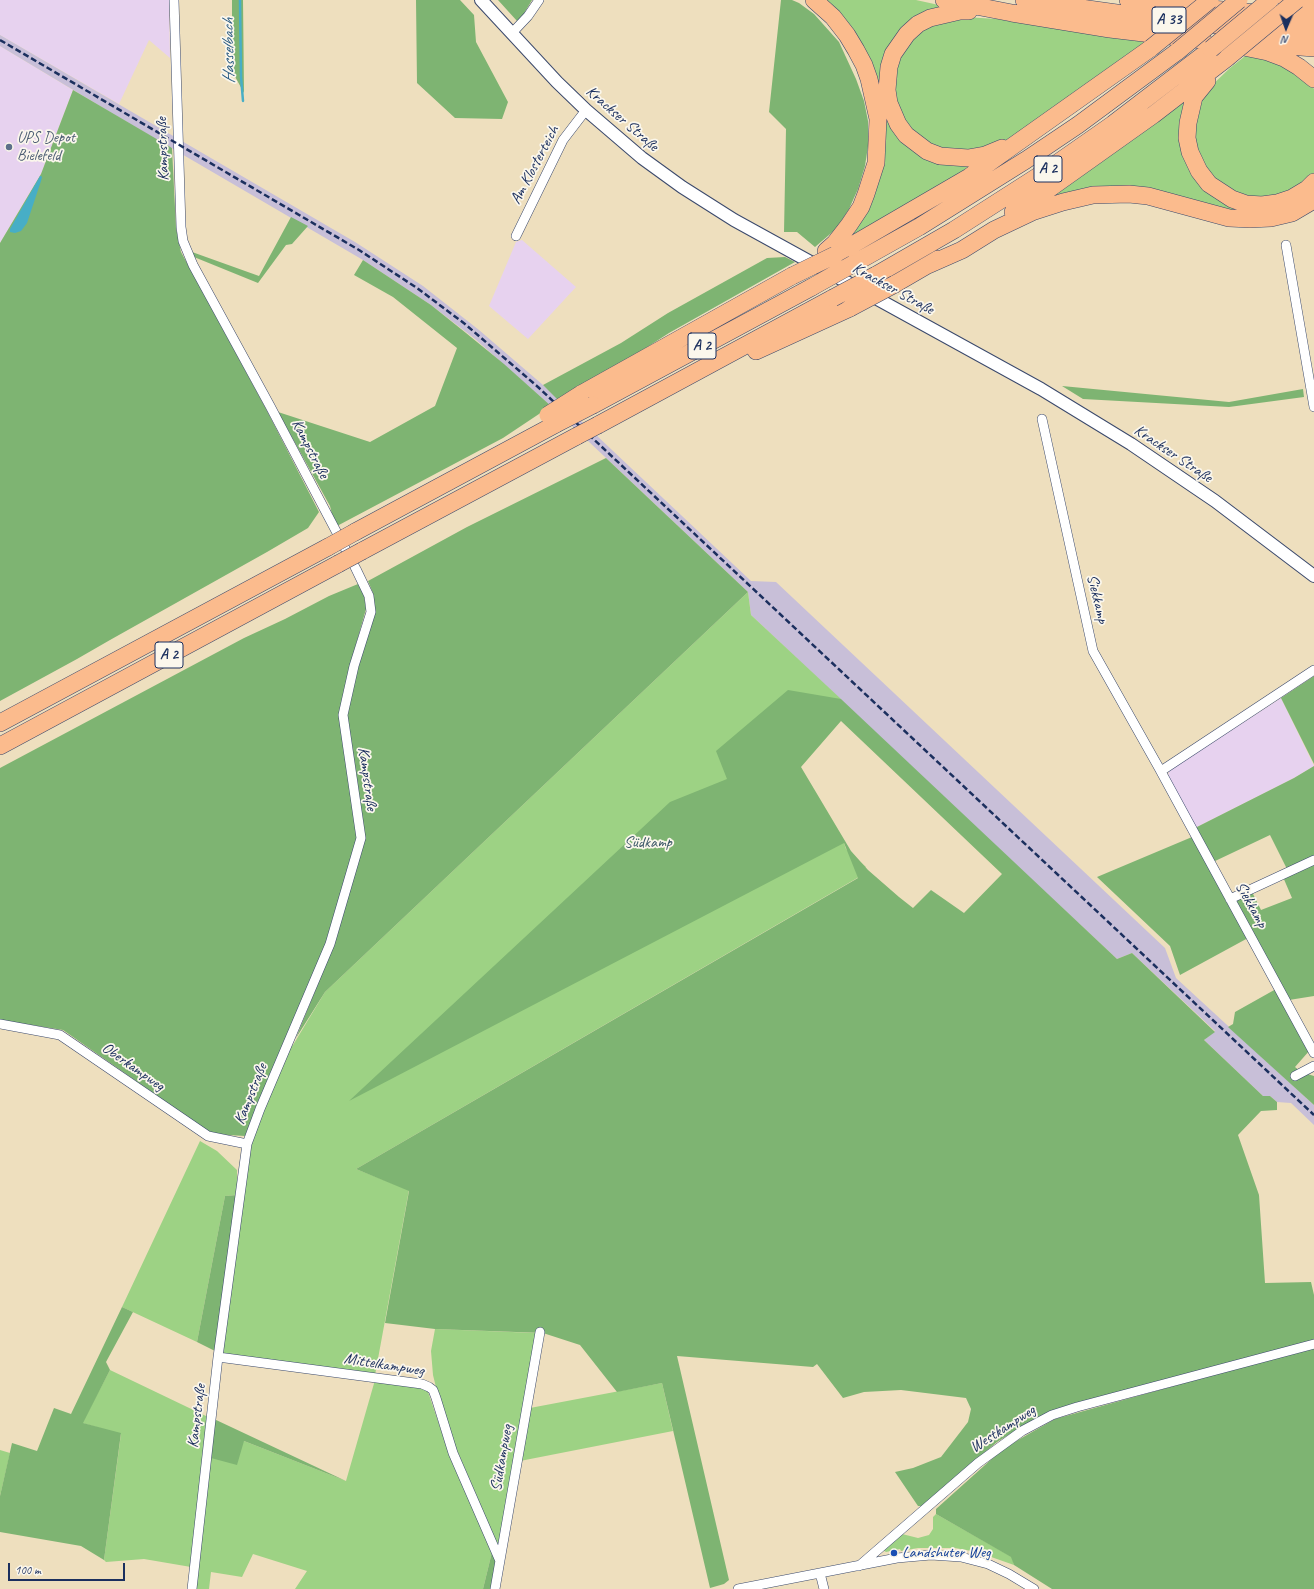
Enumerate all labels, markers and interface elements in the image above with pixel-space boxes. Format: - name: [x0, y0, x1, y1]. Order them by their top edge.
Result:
- road number: A 33: [1152, 7, 1186, 33]
- north arrow: [1266, 8, 1306, 48]
- water label: Hasselbach: [218, 18, 240, 84]
- text: N: [1282, 33, 1289, 47]
- street label: Krackser Straße: [582, 82, 662, 156]
- street label: Kampstraße: [152, 117, 174, 181]
- street label: Am Klosterteich: [506, 123, 564, 207]
- place label: UPS Depot Bielefeld: [17, 128, 75, 166]
- marker: UPS Depot Bielefeld: [4, 142, 14, 152]
- road number: A 2: [1034, 156, 1062, 182]
- street label: Krackser Straße: [849, 259, 937, 319]
- road number: A 2: [688, 333, 716, 359]
- street label: Kampstraße: [287, 416, 333, 482]
- street label: Krackser Straße: [1130, 421, 1216, 487]
- street label: Siekkamp: [1082, 573, 1112, 625]
- road number: A 2: [155, 642, 183, 668]
- street label: Kampstraße: [353, 746, 381, 812]
- park label: Südkamp: [624, 833, 672, 853]
- street label: Siekkamp: [1231, 879, 1271, 931]
- street label: Oberkampweg: [98, 1038, 168, 1096]
- street label: Kampstraße: [230, 1061, 272, 1127]
- street label: Mittelkampweg: [343, 1349, 425, 1381]
- street label: Kampstraße: [184, 1383, 210, 1449]
- street label: Westkampweg: [967, 1401, 1039, 1457]
- street label: Südkampweg: [487, 1423, 517, 1493]
- place label: Landshuter Weg: [902, 1543, 991, 1563]
- marker: Landshuter Weg: [889, 1548, 899, 1558]
- scale bar: [10, 1555, 127, 1581]
- text: 100 m: [15, 1562, 41, 1578]

